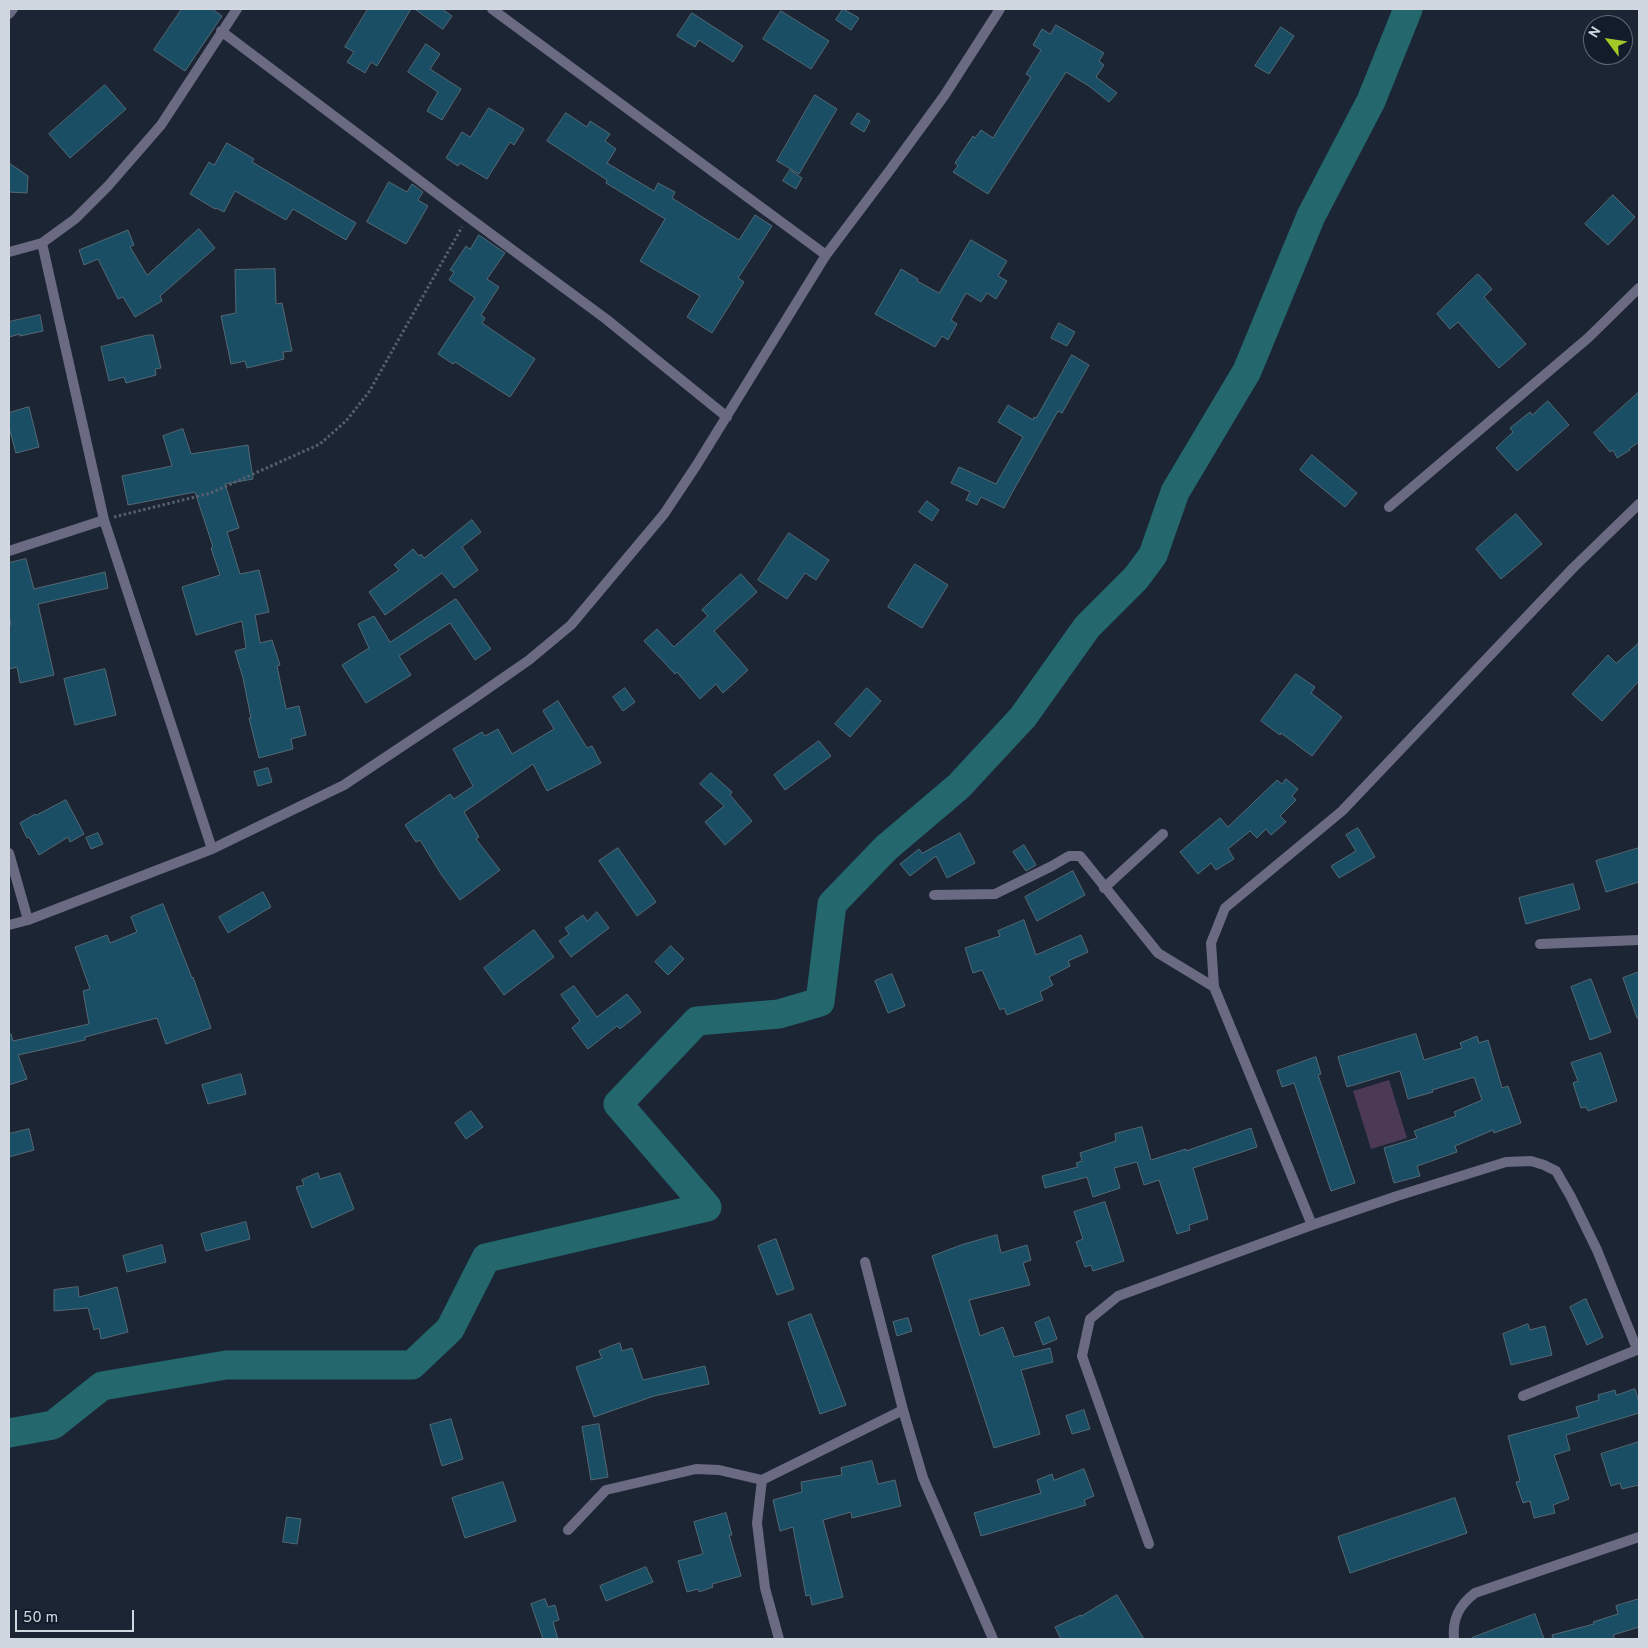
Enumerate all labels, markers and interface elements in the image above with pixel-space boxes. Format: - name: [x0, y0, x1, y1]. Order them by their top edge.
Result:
- north arrow: [1583, 15, 1633, 65]
- text: N: [1586, 24, 1605, 41]
- scale bar: [18, 1600, 136, 1632]
- text: 50 m: [23, 1609, 58, 1628]

